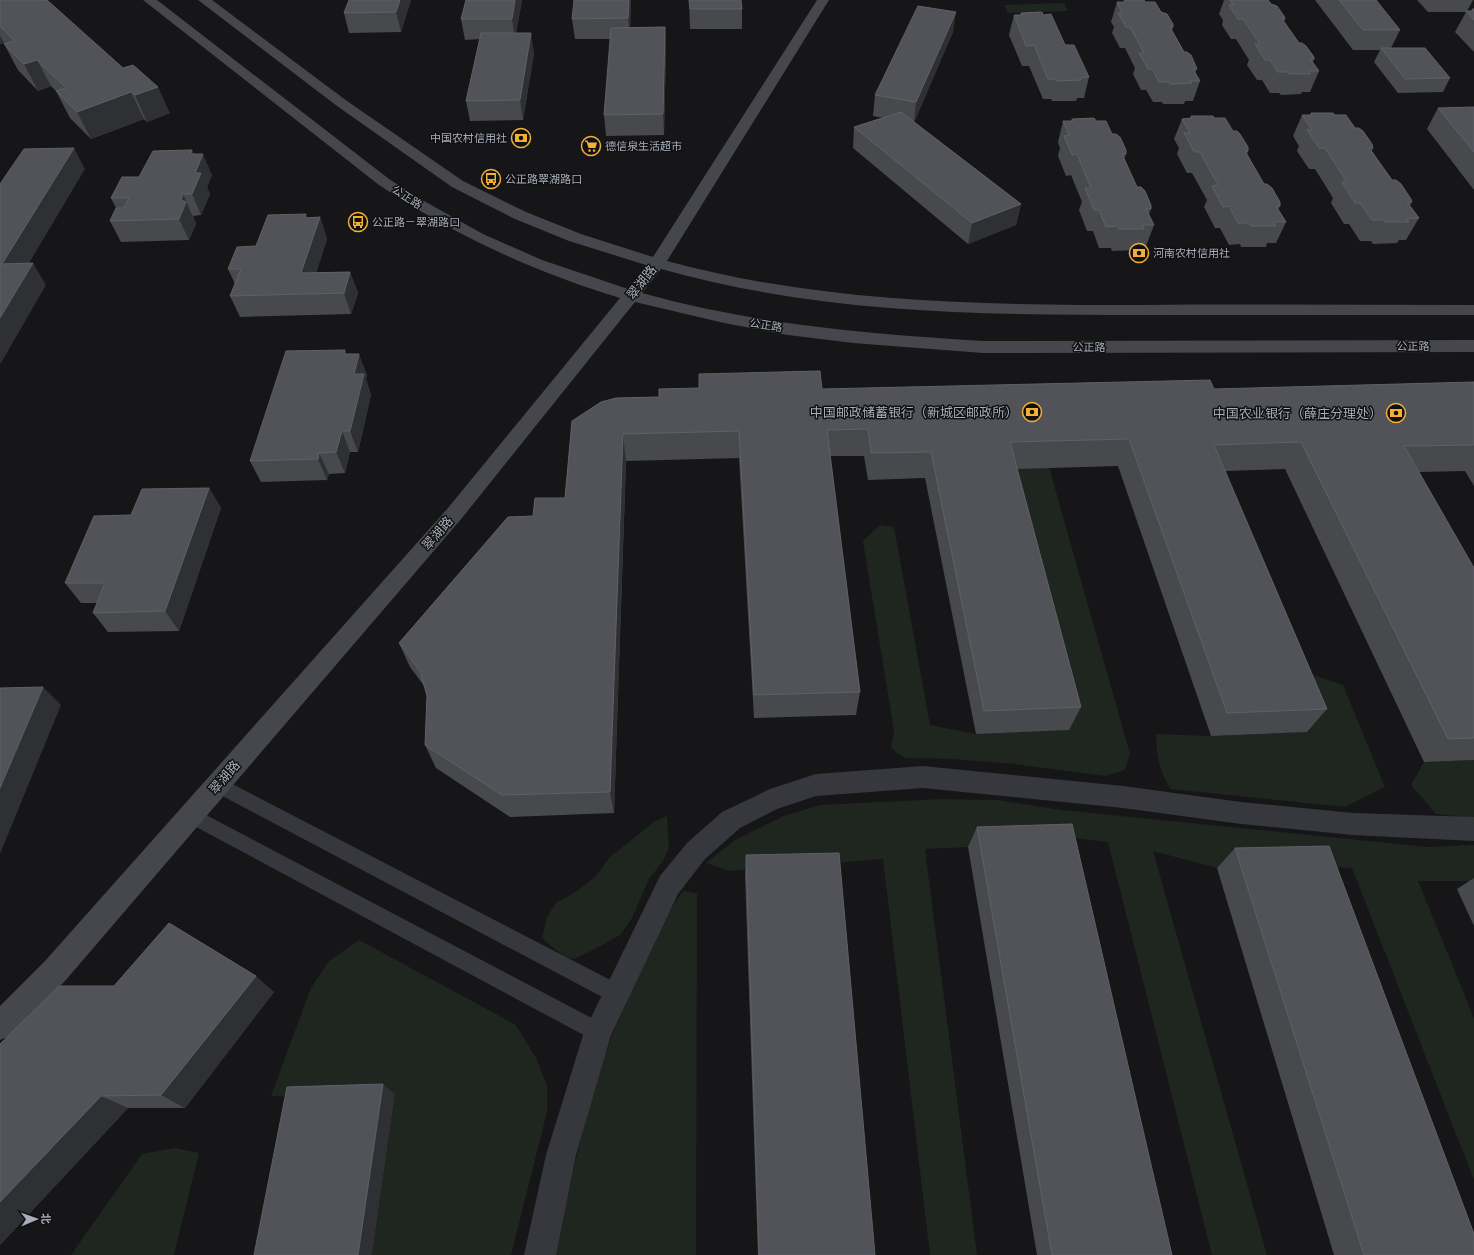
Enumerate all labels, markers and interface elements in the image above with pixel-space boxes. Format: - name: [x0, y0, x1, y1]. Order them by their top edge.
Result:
- bank icon: 中国农村信用社: [510, 127, 532, 149]
- place label: 中国农村信用社: [430, 130, 507, 145]
- supermarket icon: 德信泉生活超市: [580, 135, 602, 157]
- place label: 德信泉生活超市: [605, 138, 682, 153]
- bus stop icon: 公正路翠湖路口: [480, 168, 502, 190]
- place label: 公正路翠湖路口: [505, 171, 582, 186]
- street label: 公正路: [389, 181, 425, 212]
- bus stop icon: 公正路－翠湖路口: [347, 211, 369, 233]
- place label: 公正路－翠湖路口: [372, 214, 460, 229]
- bank icon: 河南农村信用社: [1128, 242, 1150, 264]
- place label: 河南农村信用社: [1153, 245, 1230, 260]
- street label: 翠湖路: [622, 261, 660, 303]
- street label: 公正路: [749, 315, 784, 334]
- street label: 公正路: [1397, 338, 1430, 353]
- street label: 公正路: [1073, 339, 1106, 354]
- bank icon: 中国邮政储蓄银行（新城区邮政所）: [1021, 401, 1043, 423]
- bank icon: 中国农业银行（薛庄分理处）: [1385, 402, 1407, 424]
- place label: 中国邮政储蓄银行（新城区邮政所）: [810, 403, 1018, 421]
- place label: 中国农业银行（薛庄分理处）: [1213, 404, 1382, 422]
- street label: 翠湖路: [417, 512, 457, 554]
- street label: 翠湖路: [204, 756, 244, 798]
- north arrow: [16, 1199, 56, 1239]
- text: 北: [39, 1213, 54, 1224]

